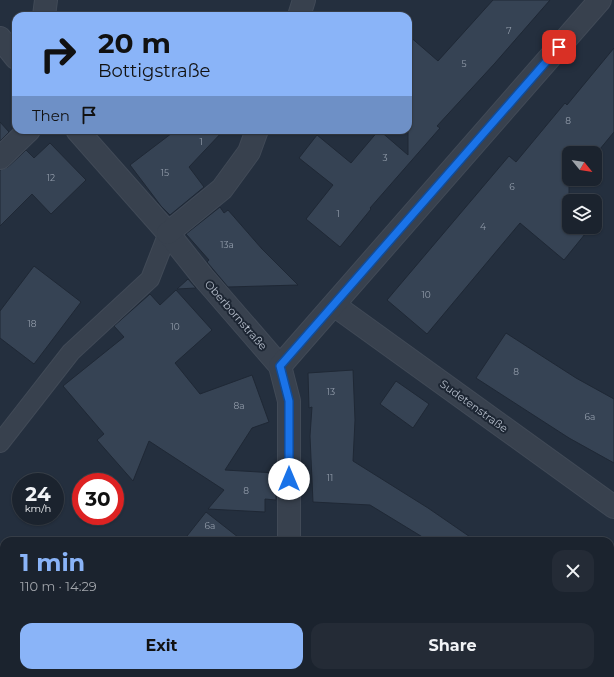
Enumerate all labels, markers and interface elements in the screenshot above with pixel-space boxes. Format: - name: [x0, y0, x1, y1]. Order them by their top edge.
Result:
- house number: 7: [506, 25, 512, 36]
- text: 20 m: [98, 26, 171, 60]
- icon: right: [32, 28, 84, 80]
- pin: [542, 30, 576, 64]
- icon: arrive: [548, 36, 570, 58]
- house number: 5: [461, 58, 467, 69]
- text: Bottigstraße: [98, 60, 211, 82]
- icon: arrive: [78, 104, 100, 126]
- text: Then: [32, 106, 70, 125]
- house number: 8: [565, 115, 571, 126]
- house number: 1: [199, 136, 203, 147]
- north arrow: [562, 146, 602, 186]
- map controls: [562, 146, 602, 234]
- house number: 3: [382, 152, 388, 163]
- house number: 15: [161, 167, 169, 178]
- house number: 12: [47, 172, 55, 183]
- house number: 6: [509, 181, 515, 192]
- button: layers: [562, 194, 602, 234]
- house number: 1: [336, 208, 340, 219]
- house number: 4: [480, 221, 486, 232]
- house number: 13a: [220, 239, 234, 250]
- street label: Oberbornstraße: [202, 277, 270, 353]
- house number: 10: [421, 289, 431, 300]
- house number: 18: [28, 318, 37, 329]
- house number: 10: [170, 321, 180, 332]
- house number: 8: [513, 366, 519, 377]
- street label: Sudetenstraße: [437, 377, 511, 436]
- house number: 13: [327, 386, 335, 397]
- house number: 8a: [233, 400, 245, 411]
- house number: 6a: [585, 411, 595, 422]
- position arrow: [268, 458, 310, 500]
- house number: 11: [327, 472, 333, 483]
- speed limit sign: 30: [72, 473, 124, 525]
- text: 24: [25, 482, 51, 506]
- house number: 8: [243, 485, 249, 496]
- text: km/h: [25, 502, 51, 515]
- house number: 6a: [205, 520, 215, 531]
- text: 1 min: [20, 548, 85, 577]
- button: close: [552, 550, 594, 592]
- text: 110 m · 14:29: [20, 578, 97, 594]
- button: Exit: [20, 623, 303, 669]
- button: Share: [311, 623, 594, 669]

